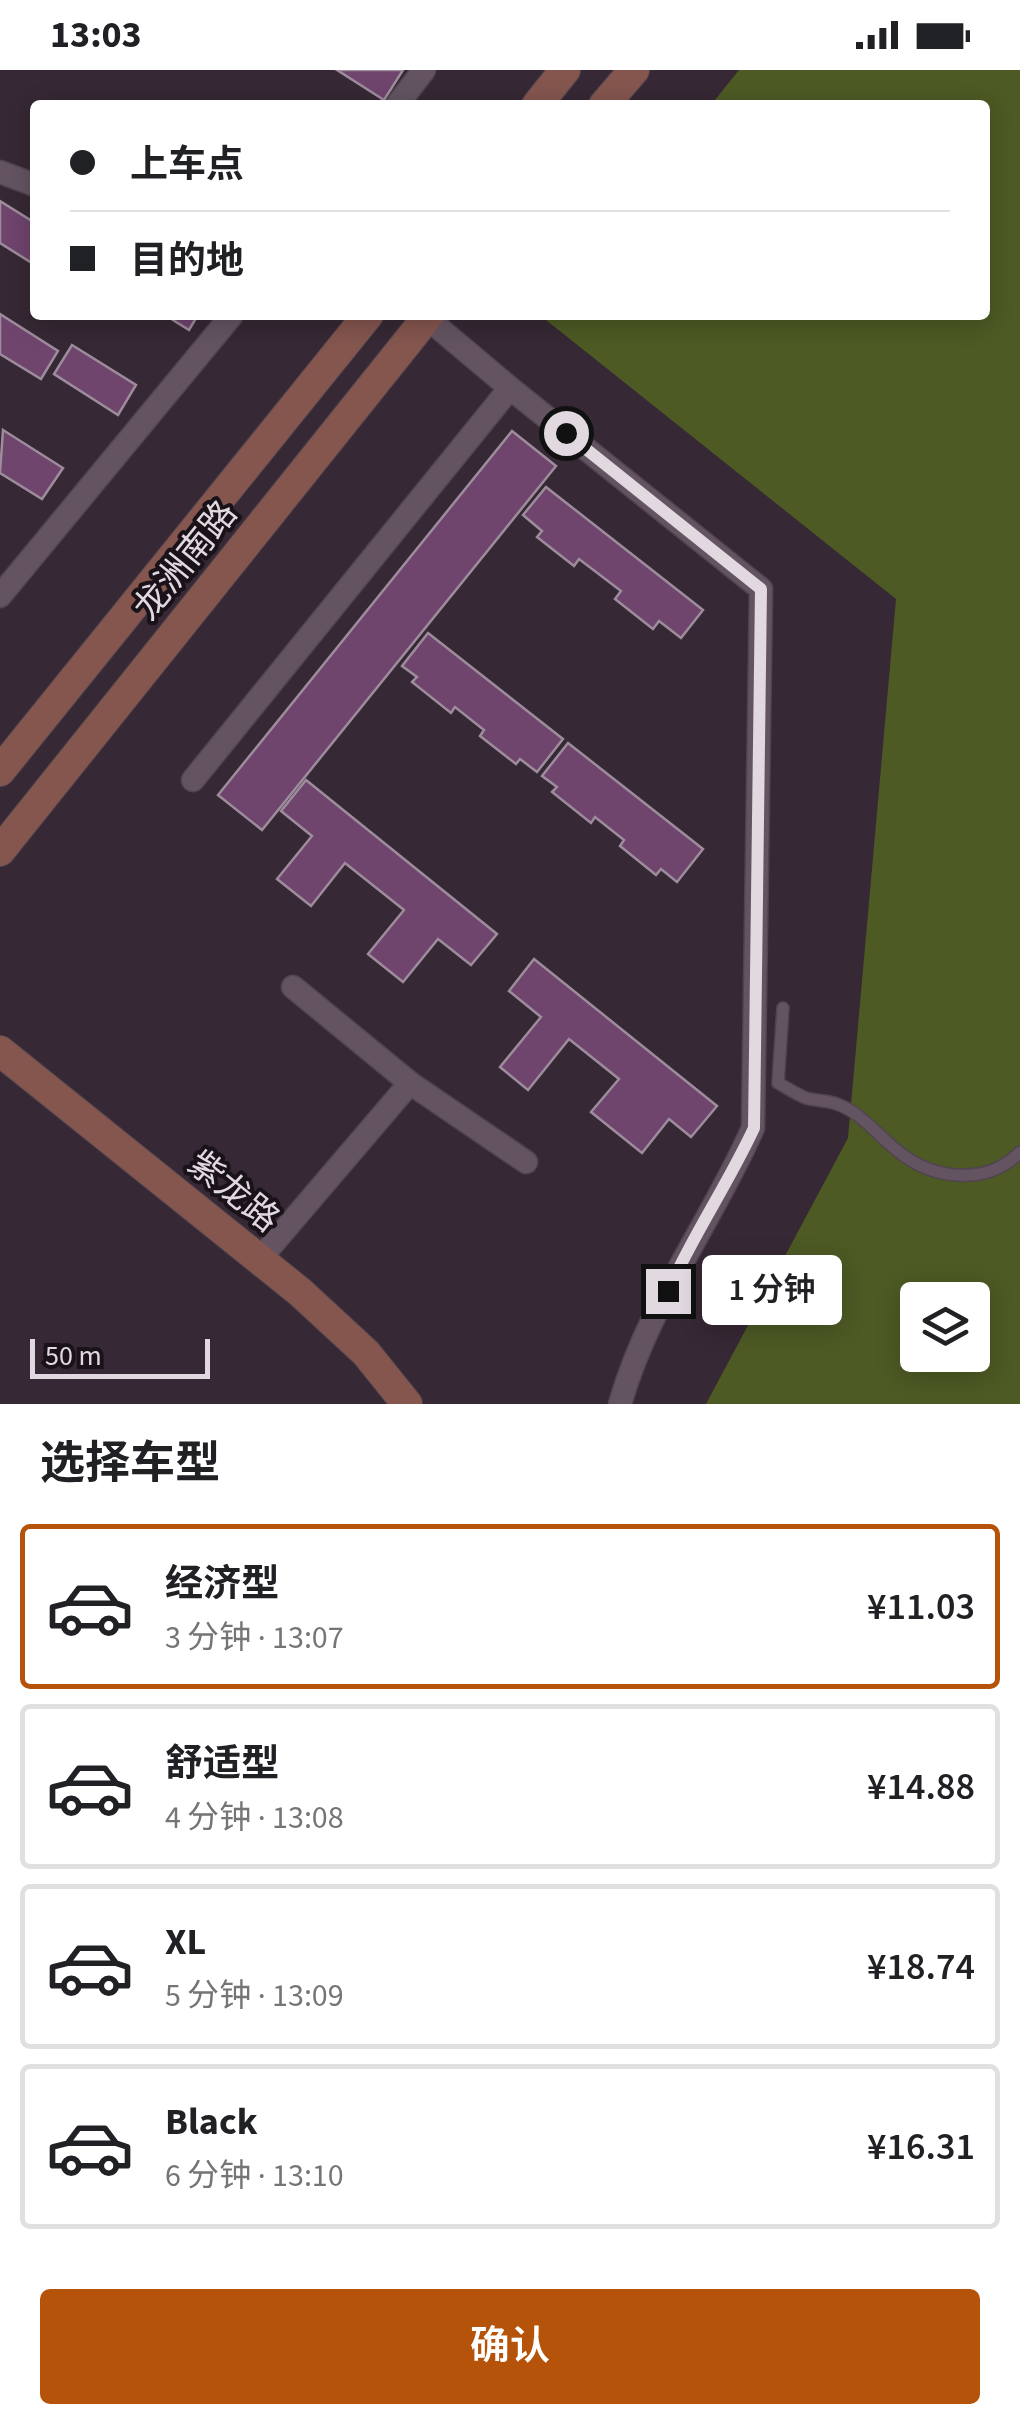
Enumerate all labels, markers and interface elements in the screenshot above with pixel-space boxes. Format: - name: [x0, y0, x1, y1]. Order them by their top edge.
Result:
- text: 13:03: [50, 8, 142, 62]
- text: 上车点: [130, 138, 244, 192]
- text: 目的地: [130, 234, 244, 288]
- route start: [544, 411, 589, 456]
- street label: 龙洲南路: [122, 490, 249, 631]
- street label: 紫龙路: [177, 1139, 290, 1244]
- callout: 1 分钟: [703, 1256, 843, 1326]
- text: 1 分钟: [729, 1267, 815, 1313]
- route end: [646, 1269, 691, 1314]
- map controls: [900, 1282, 990, 1372]
- button: layers: [900, 1282, 990, 1372]
- scale bar: [30, 1334, 210, 1378]
- text: 50 m: [45, 1336, 102, 1376]
- text: 选择车型: [40, 1432, 220, 1496]
- text: 经济型: [165, 1557, 279, 1611]
- icon: car: [45, 1562, 135, 1652]
- text: ¥11.03: [867, 1580, 975, 1634]
- text: 3 分钟 · 13:07: [165, 1615, 344, 1661]
- text: 舒适型: [165, 1737, 279, 1791]
- icon: car: [45, 1742, 135, 1832]
- text: ¥14.88: [867, 1760, 975, 1814]
- text: 4 分钟 · 13:08: [165, 1795, 344, 1841]
- text: XL: [165, 1915, 206, 1969]
- icon: car: [45, 1922, 135, 2012]
- text: ¥18.74: [867, 1940, 975, 1994]
- text: 5 分钟 · 13:09: [165, 1973, 344, 2019]
- text: Black: [165, 2095, 258, 2149]
- icon: car: [45, 2102, 135, 2192]
- text: ¥16.31: [867, 2120, 975, 2174]
- text: 6 分钟 · 13:10: [165, 2153, 344, 2199]
- button: 确认: [40, 2289, 980, 2404]

